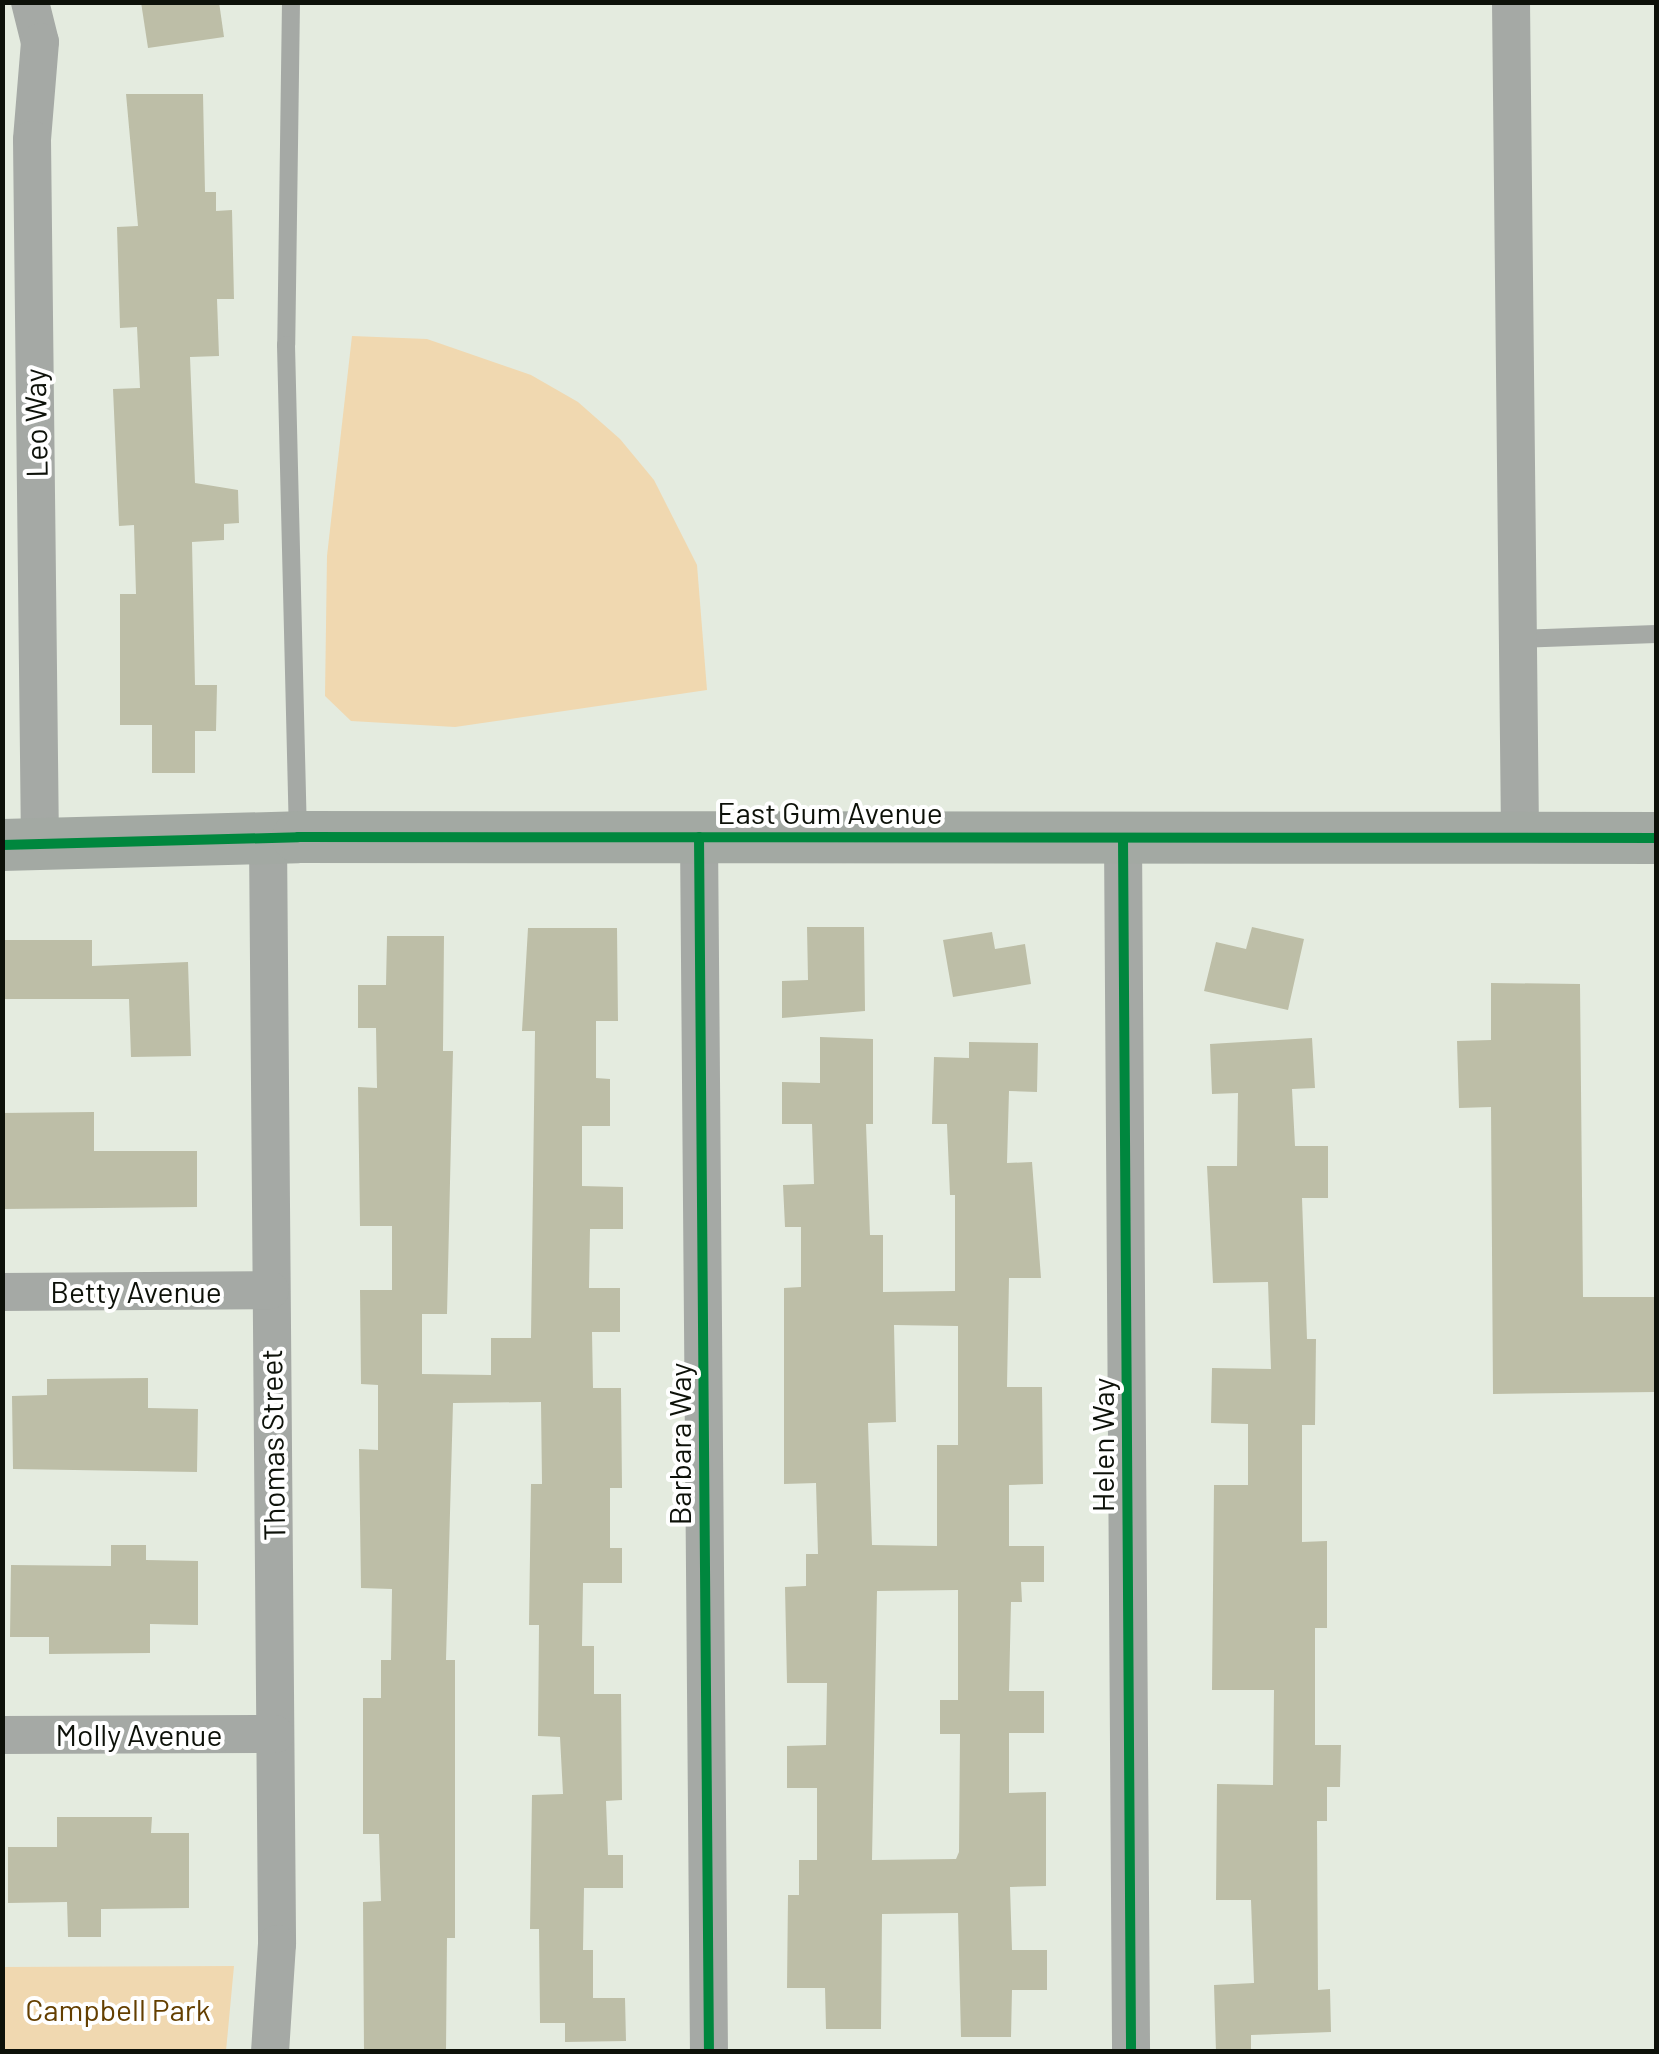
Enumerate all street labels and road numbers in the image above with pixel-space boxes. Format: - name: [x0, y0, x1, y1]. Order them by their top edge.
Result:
- street label: Leo Way: [16, 368, 54, 478]
- street label: East Gum Avenue: [717, 794, 943, 830]
- street label: Betty Avenue: [50, 1273, 222, 1309]
- street label: Thomas Street: [252, 1349, 292, 1541]
- street label: Barbara Way: [661, 1363, 697, 1525]
- street label: Helen Way: [1084, 1378, 1120, 1512]
- street label: Molly Avenue: [56, 1716, 222, 1752]

